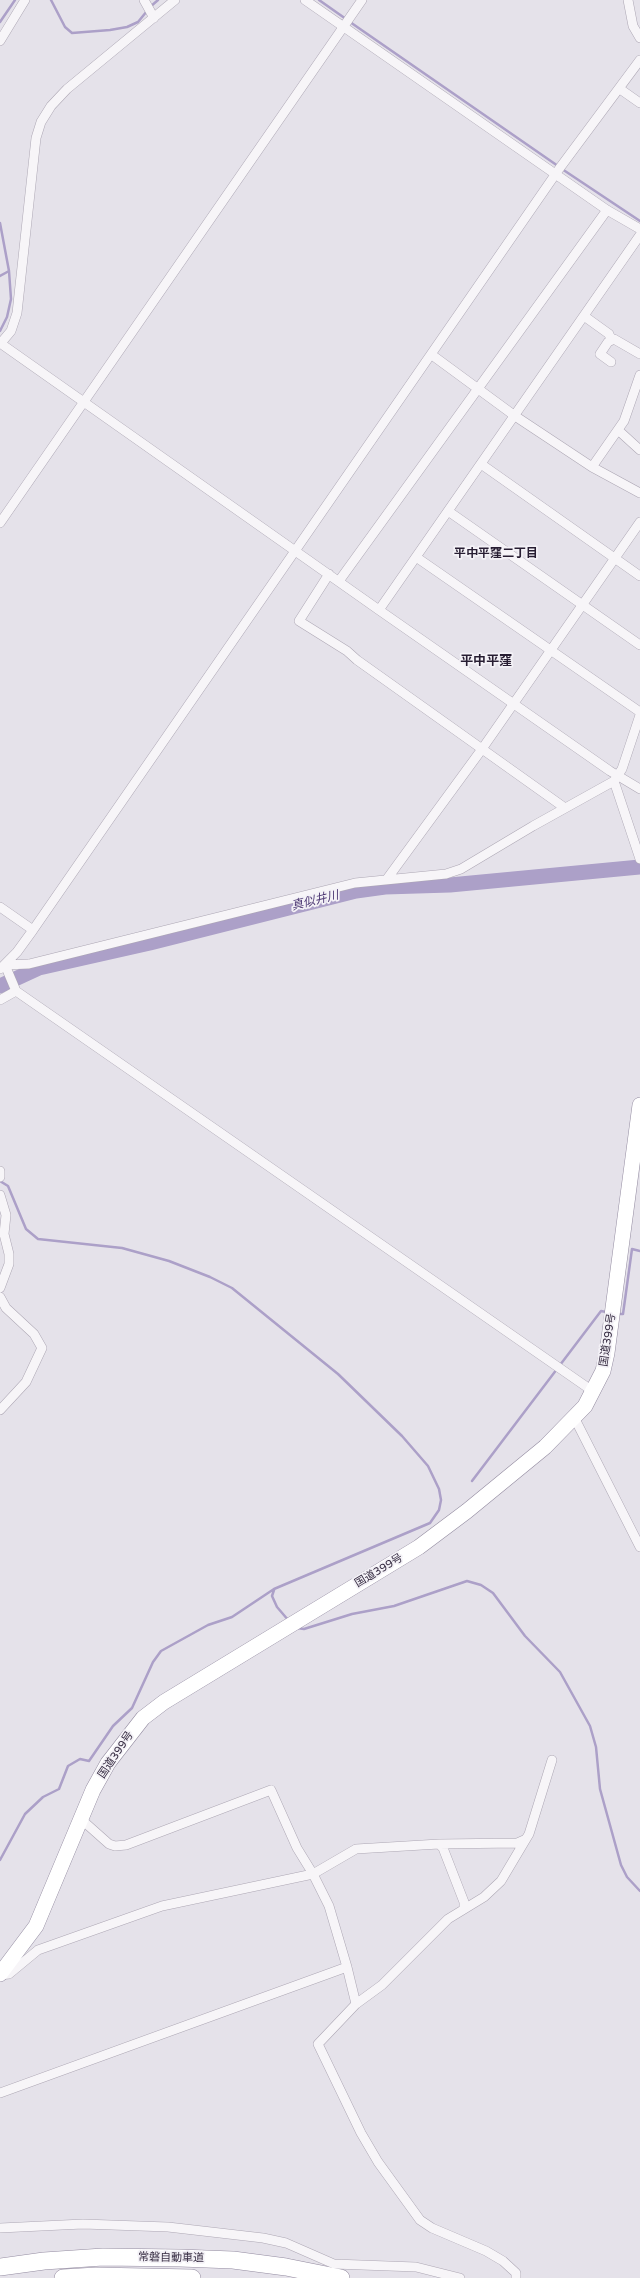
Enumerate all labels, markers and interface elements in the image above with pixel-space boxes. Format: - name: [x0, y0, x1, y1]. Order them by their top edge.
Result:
- district label: 平中平窪二丁目: [454, 547, 538, 561]
- district label: 平中平窪: [460, 654, 512, 670]
- water label: 真似井川: [290, 888, 340, 914]
- street label: 国道399号: [597, 1312, 619, 1368]
- street label: 国道399号: [353, 1552, 405, 1590]
- street label: 国道399号: [96, 1729, 136, 1781]
- street label: 常磐自動車道: [138, 2251, 204, 2265]

